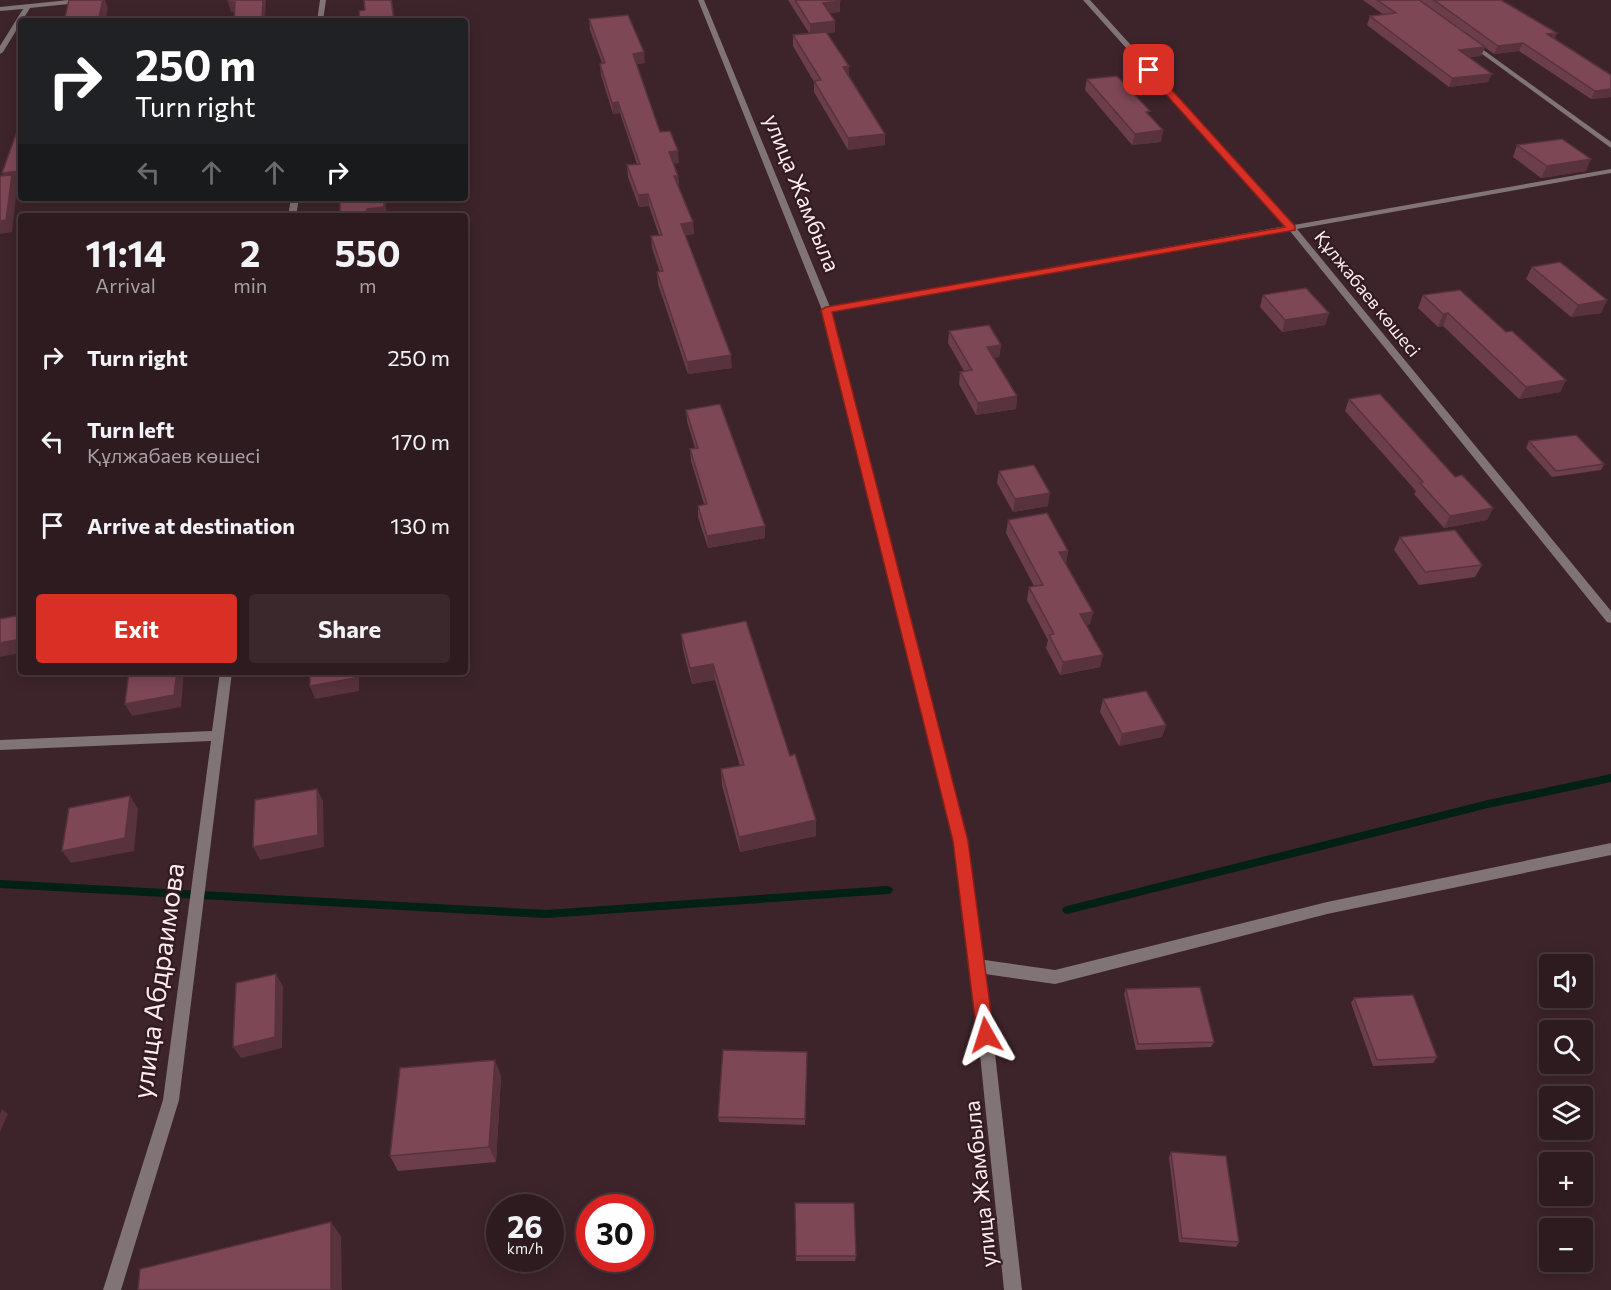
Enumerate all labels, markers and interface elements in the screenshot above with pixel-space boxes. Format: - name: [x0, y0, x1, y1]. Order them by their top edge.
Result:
- text: 250 m: [135, 38, 256, 90]
- icon: right: [36, 42, 114, 120]
- pin: [1123, 44, 1174, 95]
- icon: arrive: [1132, 53, 1165, 86]
- text: Turn right: [135, 90, 255, 123]
- street label: улица Жамбыла: [759, 110, 846, 276]
- icon: left: [132, 156, 165, 189]
- icon: ahead: [195, 156, 228, 189]
- icon: ahead: [258, 156, 291, 189]
- icon: right: [321, 156, 354, 189]
- street label: Құлжабаев көшесі: [1310, 226, 1425, 361]
- text: 11:14: [85, 230, 166, 274]
- text: 2: [240, 230, 261, 274]
- text: 550: [335, 230, 401, 274]
- text: Arrival: [95, 273, 156, 297]
- text: min: [233, 273, 267, 297]
- text: m: [359, 273, 376, 297]
- icon: right: [36, 341, 69, 374]
- text: Turn right: [87, 344, 188, 371]
- text: 250 m: [387, 344, 450, 371]
- text: Turn left: [87, 416, 174, 443]
- icon: left: [36, 425, 69, 458]
- text: 170 m: [391, 428, 450, 455]
- text: Құлжабаев көшесі: [87, 443, 260, 467]
- icon: arrive: [36, 509, 69, 542]
- text: Arrive at destination: [87, 512, 295, 539]
- text: 130 m: [390, 512, 450, 539]
- button: Exit: [36, 594, 237, 663]
- button: Share: [249, 594, 450, 663]
- street label: улица Абдраимова: [125, 861, 190, 1101]
- map controls: [1539, 954, 1593, 1272]
- button: sound: [1539, 954, 1593, 1008]
- position arrow: [954, 1003, 1018, 1067]
- button: search: [1539, 1020, 1593, 1074]
- button: layers: [1539, 1086, 1593, 1140]
- street label: улица Жамбыла: [957, 1099, 1002, 1269]
- button: +: [1539, 1152, 1593, 1206]
- speed limit sign: 30: [576, 1194, 654, 1272]
- text: 26: [507, 1207, 543, 1244]
- button: −: [1539, 1218, 1593, 1272]
- text: km/h: [507, 1239, 543, 1257]

